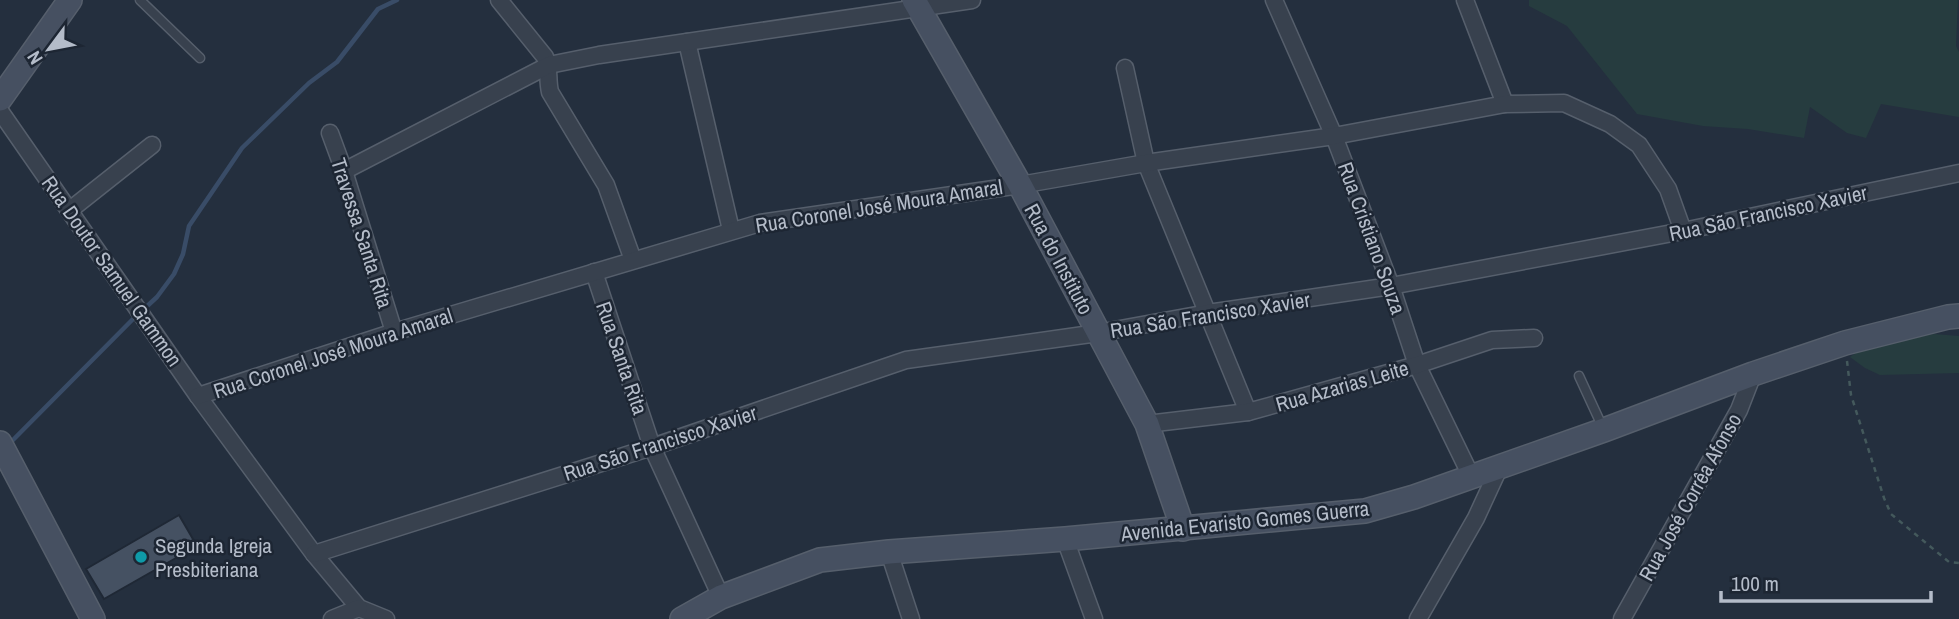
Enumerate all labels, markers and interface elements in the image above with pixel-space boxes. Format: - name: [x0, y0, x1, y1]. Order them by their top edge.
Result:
- north arrow: [14, 14, 84, 84]
- text: N: [21, 46, 49, 70]
- street label: Travessa Santa Rita: [324, 154, 400, 312]
- street label: Rua Cristiano Souza: [1331, 158, 1413, 318]
- street label: Rua Doutor Samuel Gammon: [35, 170, 189, 372]
- street label: Rua Coronel José Moura Amaral: [753, 172, 1005, 240]
- street label: Rua São Francisco Xavier: [1666, 178, 1870, 248]
- street label: Rua do Instituto: [1018, 199, 1100, 319]
- street label: Rua São Francisco Xavier: [1108, 285, 1312, 345]
- street label: Rua Santa Rita: [589, 298, 655, 419]
- street label: Rua Coronel José Moura Amaral: [210, 301, 456, 405]
- street label: Rua Azarias Leite: [1272, 353, 1412, 419]
- street label: Rua São Francisco Xavier: [560, 398, 761, 488]
- street label: Rua José Corrêa Afonso: [1632, 408, 1748, 586]
- street label: Avenida Evaristo Gomes Guerra: [1118, 493, 1371, 549]
- place label: Segunda Igreja Presbiteriana: [155, 531, 272, 584]
- marker: Segunda Igreja Presbiteriana: [133, 549, 149, 565]
- scale bar: [1721, 560, 1931, 604]
- text: 100 m: [1731, 569, 1779, 598]

